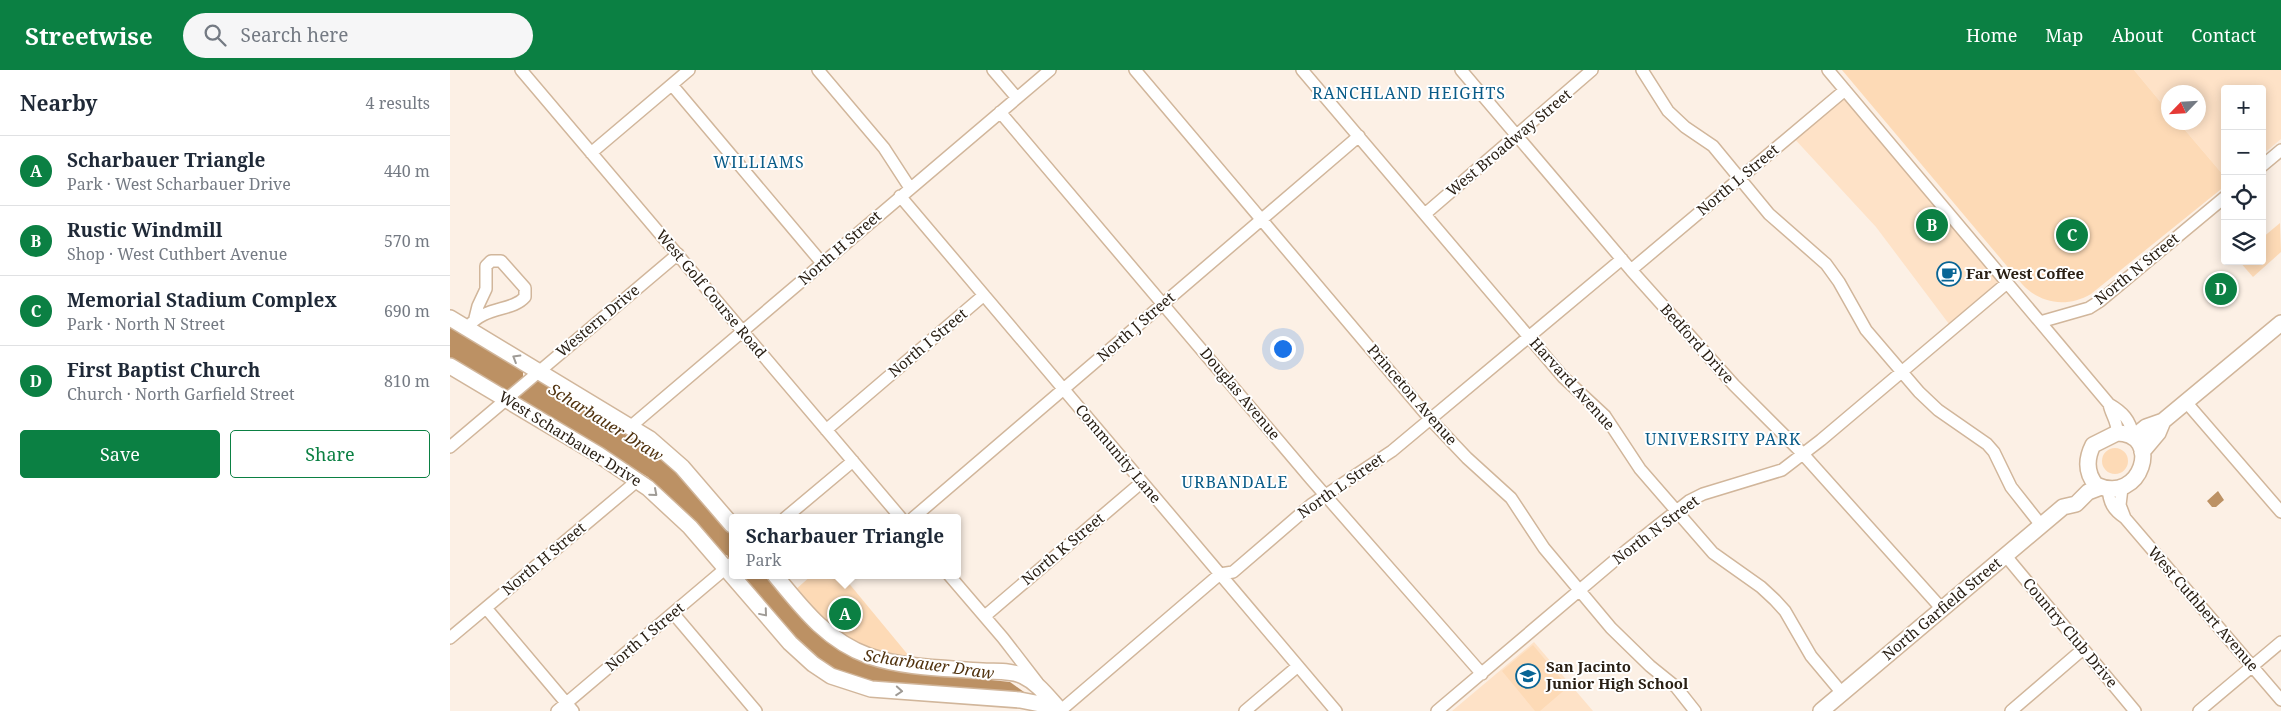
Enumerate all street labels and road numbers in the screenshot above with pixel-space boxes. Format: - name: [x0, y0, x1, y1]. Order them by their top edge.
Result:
- street label: West Broadway Street: [1442, 84, 1575, 200]
- street label: North L Street: [1692, 139, 1782, 219]
- street label: North H Street: [794, 206, 885, 289]
- street label: West Golf Course Road: [652, 225, 771, 362]
- street label: North N Street: [2090, 228, 2183, 308]
- street label: Western Drive: [551, 279, 643, 361]
- street label: North J Street: [1092, 287, 1178, 366]
- street label: Bedford Drive: [1657, 299, 1739, 388]
- street label: North I Street: [884, 303, 971, 381]
- street label: Harvard Avenue: [1526, 333, 1620, 434]
- street label: Princeton Avenue: [1364, 340, 1462, 449]
- street label: Douglas Avenue: [1196, 343, 1285, 444]
- street label: West Scharbauer Drive: [495, 386, 646, 490]
- street label: Community Lane: [1071, 400, 1166, 507]
- street label: North L Street: [1293, 448, 1388, 522]
- street label: North N Street: [1608, 490, 1703, 568]
- street label: North K Street: [1017, 508, 1108, 589]
- street label: North H Street: [497, 517, 589, 599]
- street label: West Cuthbert Avenue: [2144, 542, 2264, 675]
- street label: North Garfield Street: [1878, 552, 2005, 664]
- street label: Country Club Drive: [2019, 573, 2123, 692]
- street label: North I Street: [601, 597, 688, 675]

